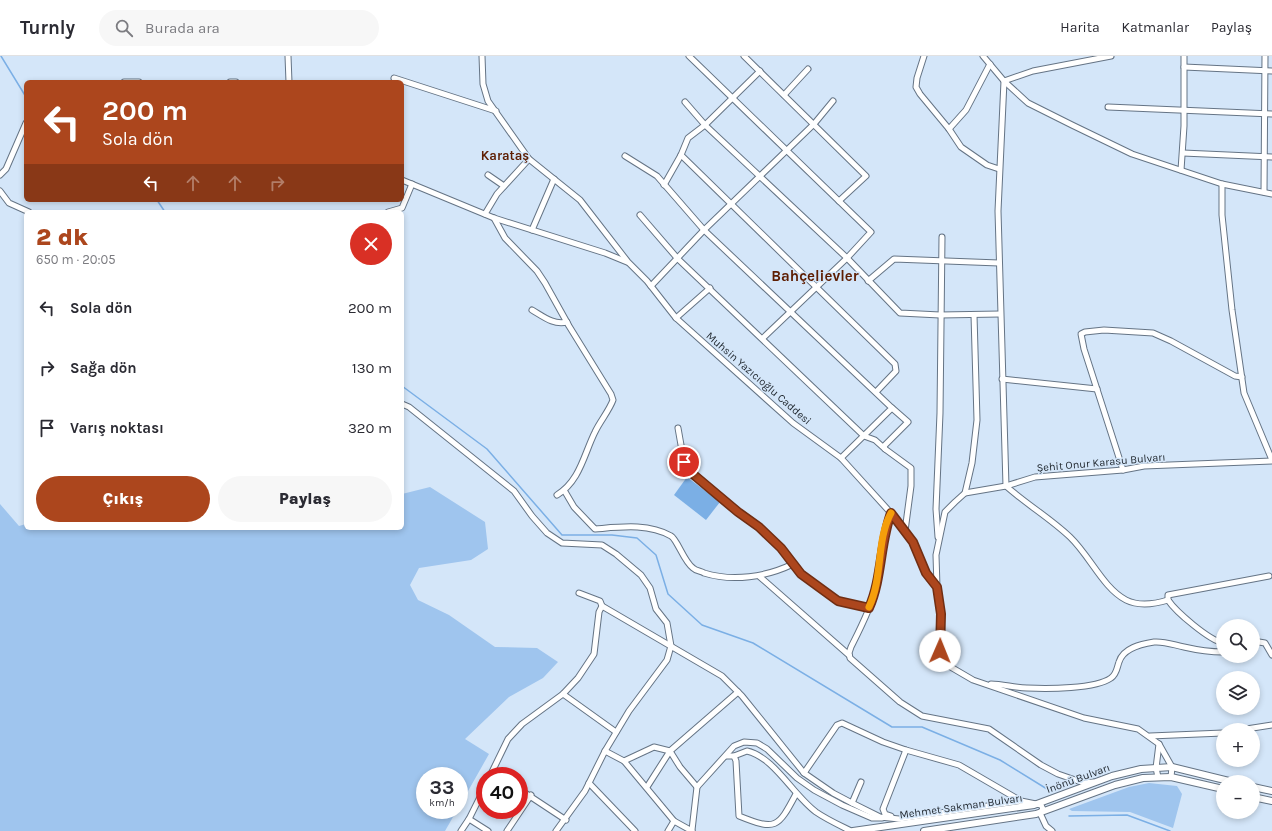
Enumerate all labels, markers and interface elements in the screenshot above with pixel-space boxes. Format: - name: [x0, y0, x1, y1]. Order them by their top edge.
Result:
- search box: [99, 10, 379, 46]
- text: Turnly: [20, 17, 75, 39]
- icon: search: [113, 17, 135, 39]
- text: Burada ara: [145, 19, 220, 37]
- text: Harita: [1060, 19, 1100, 36]
- text: Katmanlar: [1122, 19, 1189, 36]
- text: Paylaş: [1211, 19, 1252, 36]
- text: 200 m: [102, 94, 188, 127]
- icon: left: [36, 96, 88, 148]
- text: Sola dön: [102, 128, 173, 150]
- district label: Karataş: [481, 148, 529, 163]
- icon: left: [140, 172, 162, 194]
- icon: ahead: [182, 172, 204, 194]
- icon: ahead: [224, 172, 246, 194]
- icon: right: [266, 172, 288, 194]
- text: 2 dk: [36, 223, 88, 251]
- button: close: [350, 223, 392, 265]
- text: 650 m · 20:05: [36, 252, 116, 267]
- district label: Bahçelievler: [771, 267, 859, 285]
- icon: left: [36, 297, 58, 319]
- text: Sola dön: [70, 299, 132, 317]
- text: 200 m: [348, 299, 392, 317]
- street label: Muhsin Yazıcıoğlu Caddesi: [703, 329, 814, 428]
- icon: right: [36, 357, 58, 379]
- text: Sağa dön: [70, 359, 137, 377]
- text: 130 m: [352, 359, 392, 377]
- icon: arrive: [36, 417, 58, 439]
- text: Varış noktası: [70, 419, 164, 437]
- text: 320 m: [348, 419, 392, 437]
- pin: [667, 445, 701, 479]
- street label: Şehit Onur Karasu Bulvarı: [1036, 450, 1166, 475]
- icon: arrive: [673, 451, 695, 473]
- button: Çıkış: [36, 476, 210, 522]
- button: Paylaş: [218, 476, 392, 522]
- map controls: [1216, 619, 1260, 819]
- button: search: [1216, 619, 1260, 663]
- position arrow: [919, 630, 961, 672]
- button: layers: [1216, 671, 1260, 715]
- button: +: [1216, 723, 1260, 767]
- street label: İnönü Bulvarı: [1044, 760, 1112, 796]
- speed limit sign: 40: [476, 767, 528, 819]
- button: −: [1216, 775, 1260, 819]
- text: 33: [430, 776, 454, 799]
- street label: Mehmet Sakman Bulvarı: [899, 791, 1023, 822]
- text: km/h: [429, 797, 455, 809]

